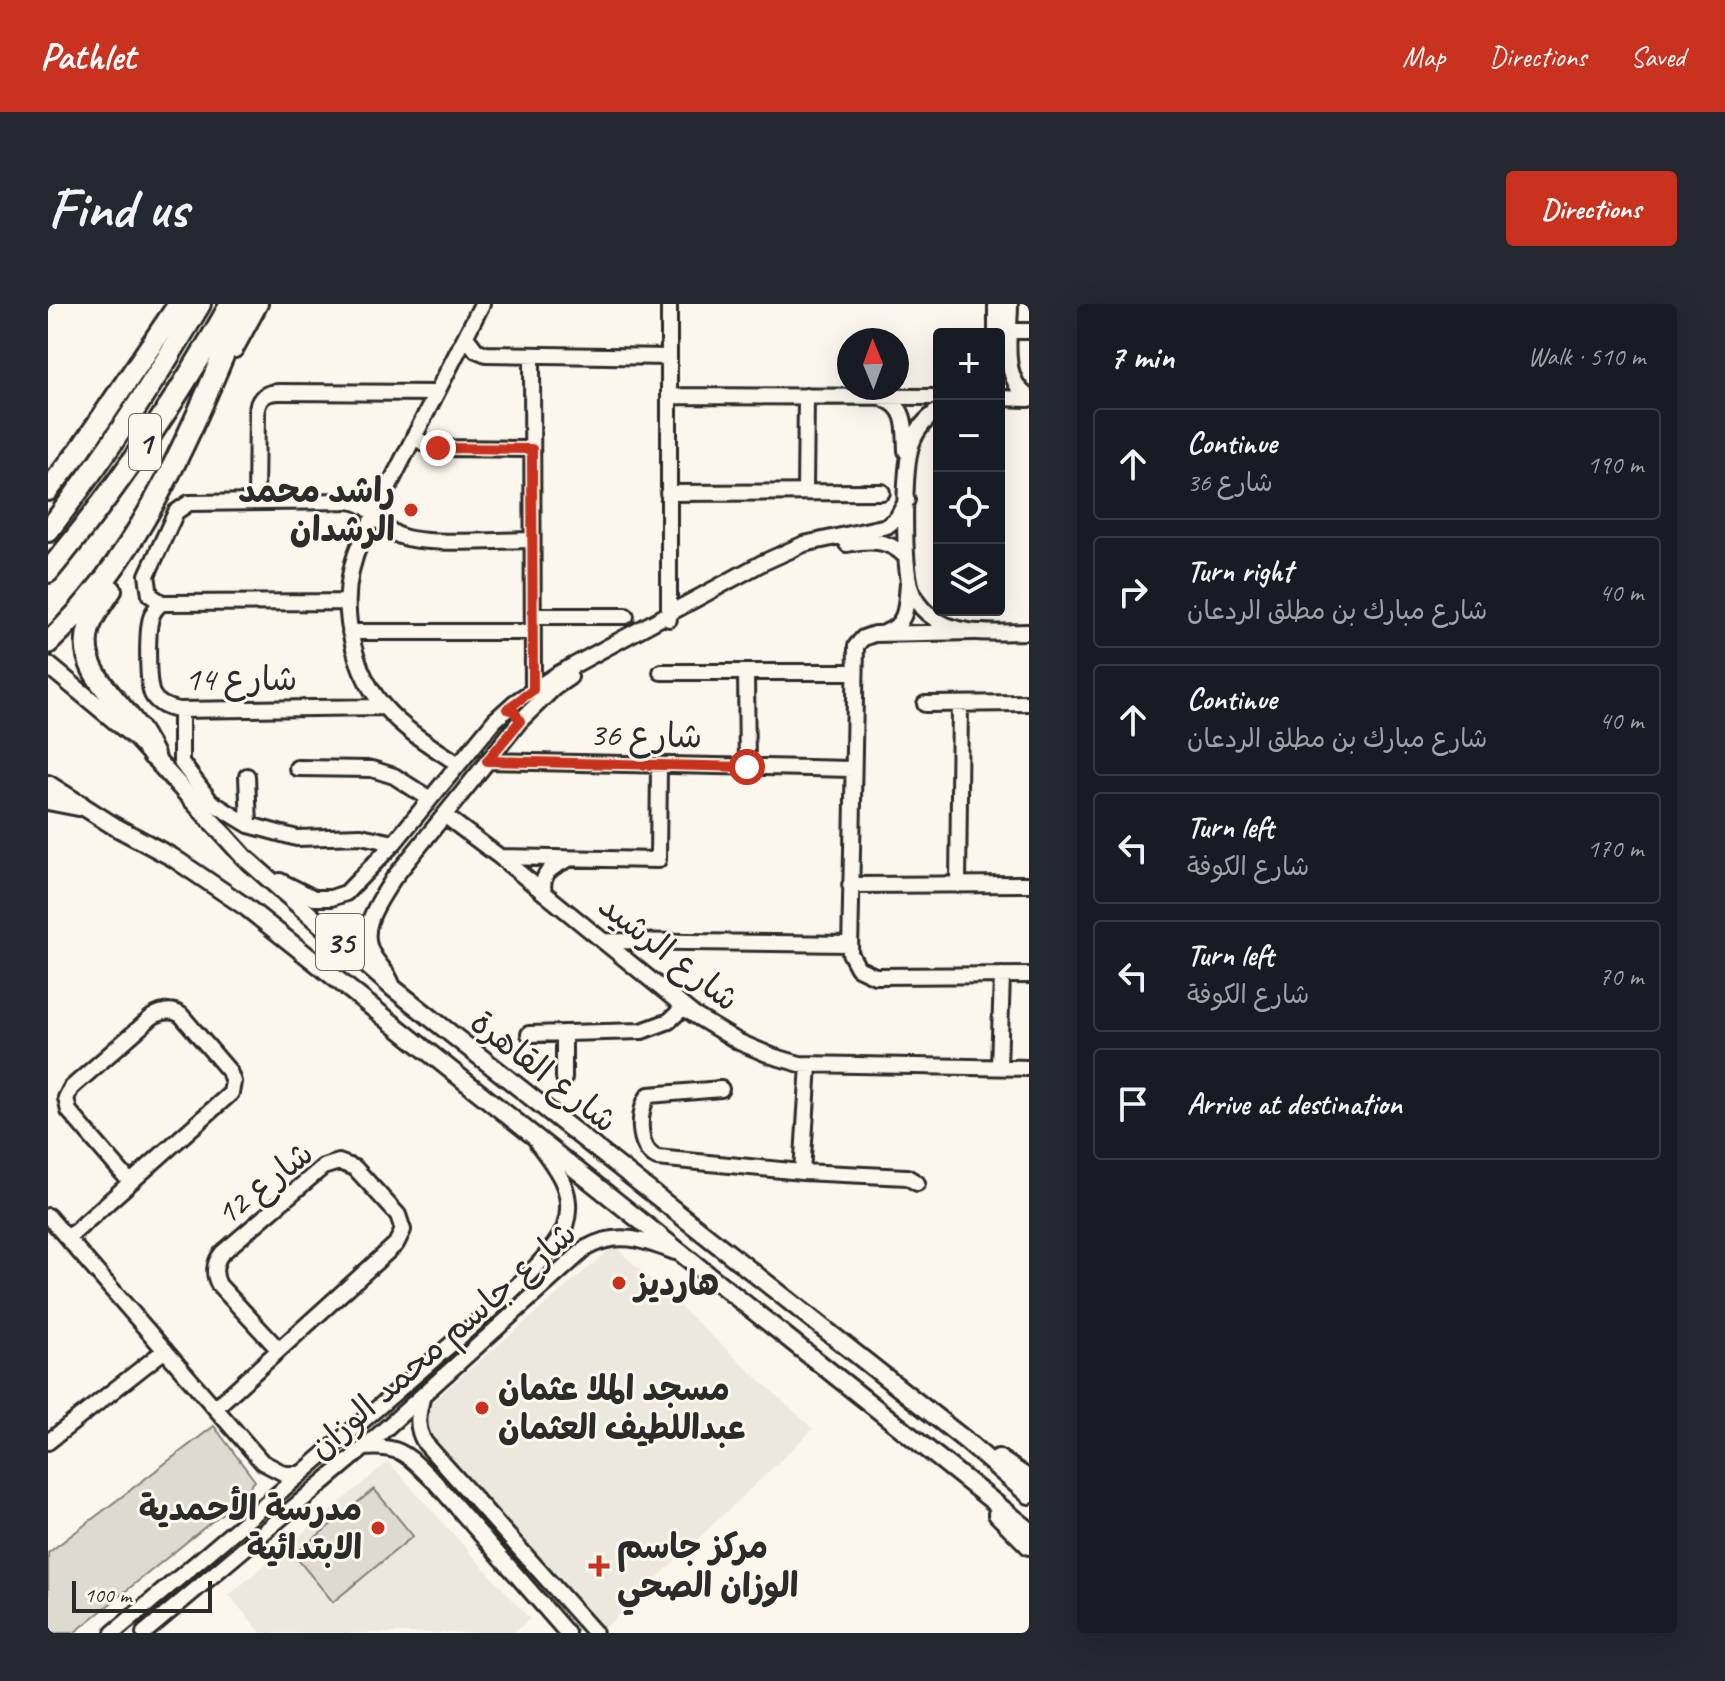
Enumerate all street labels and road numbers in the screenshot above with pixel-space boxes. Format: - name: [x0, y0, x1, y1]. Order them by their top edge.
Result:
- road number: 1: [129, 414, 161, 470]
- street label: شارع 14: [185, 657, 297, 702]
- street label: شارع 36: [589, 713, 703, 759]
- street label: شارع الرشيد: [589, 884, 748, 1022]
- road number: 35: [316, 914, 364, 970]
- street label: شارع القاهرة: [461, 1000, 626, 1143]
- street label: شارع 12: [206, 1131, 323, 1236]
- street label: شارع جاسم محمد الوزان: [299, 1212, 587, 1471]

